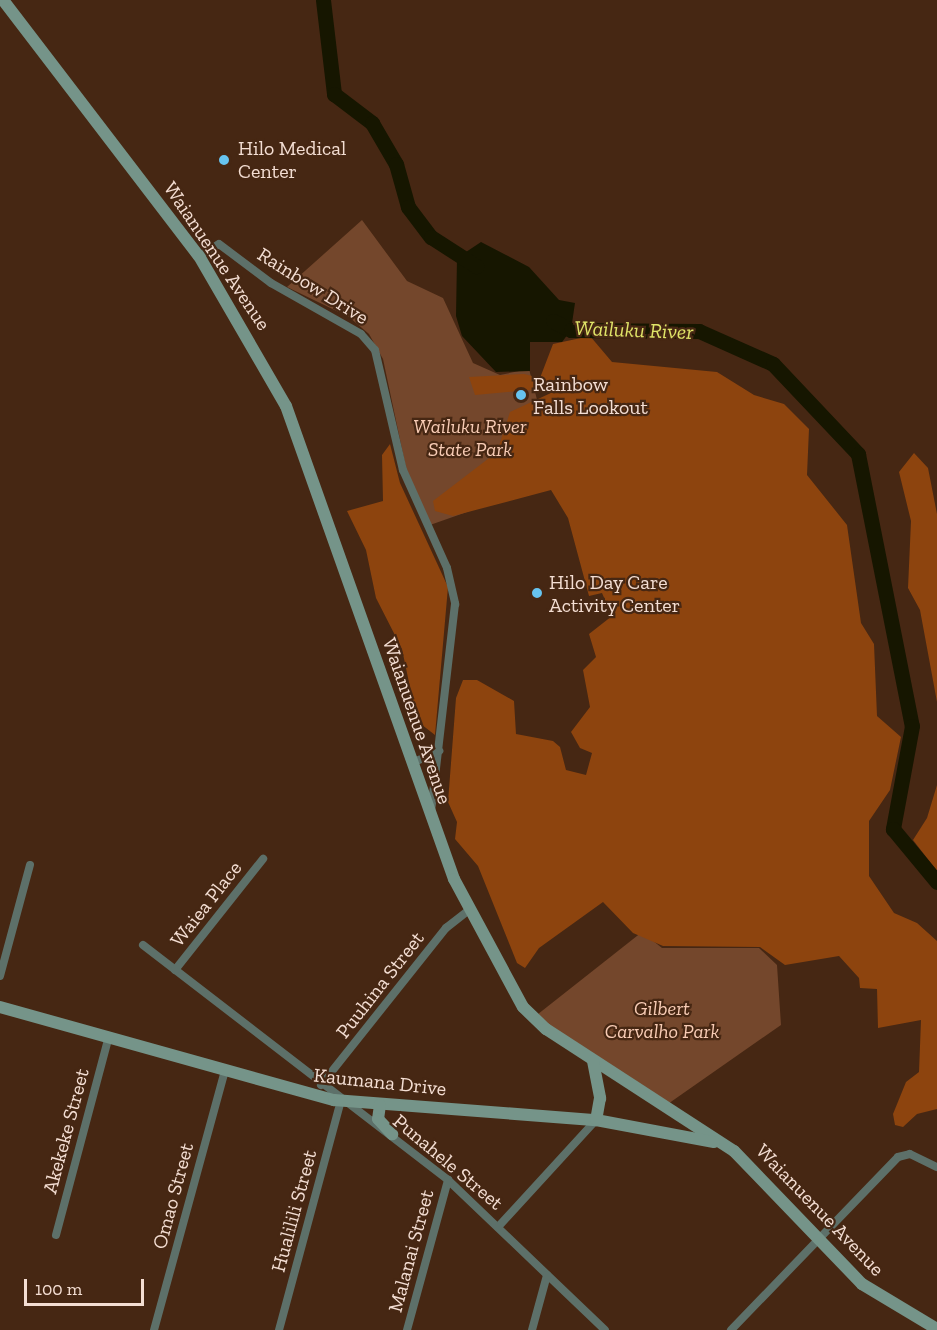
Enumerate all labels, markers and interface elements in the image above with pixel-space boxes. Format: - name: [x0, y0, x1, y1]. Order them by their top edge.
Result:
- place label: Hilo Medical Center: [238, 136, 346, 183]
- marker: Hilo Medical Center: [215, 151, 233, 169]
- street label: Waianuenue Avenue: [158, 177, 276, 335]
- street label: Rainbow Drive: [253, 242, 373, 330]
- water label: Wailuku River: [574, 315, 694, 345]
- place label: Rainbow Falls Lookout: [533, 372, 648, 419]
- marker: Rainbow Falls Lookout: [514, 388, 528, 402]
- park label: Wailuku River State Park: [413, 415, 527, 462]
- place label: Hilo Day Care Activity Center: [549, 570, 681, 617]
- marker: Hilo Day Care Activity Center: [530, 586, 544, 600]
- street label: Waianuenue Avenue: [377, 634, 457, 808]
- street label: Waiea Place: [165, 857, 247, 951]
- street label: Puuhina Street: [331, 927, 429, 1043]
- park label: Gilbert Carvalho Park: [605, 996, 719, 1043]
- street label: Kaumana Drive: [312, 1063, 448, 1101]
- street label: Akekeke Street: [38, 1066, 94, 1196]
- street label: Punahele Street: [388, 1109, 508, 1215]
- street label: Waianuenue Avenue: [751, 1139, 889, 1281]
- street label: Omao Street: [147, 1140, 199, 1252]
- street label: Hualilili Street: [266, 1147, 322, 1275]
- street label: Malanai Street: [383, 1187, 439, 1315]
- scale bar: [27, 1267, 147, 1305]
- text: 100 m: [35, 1278, 82, 1300]

